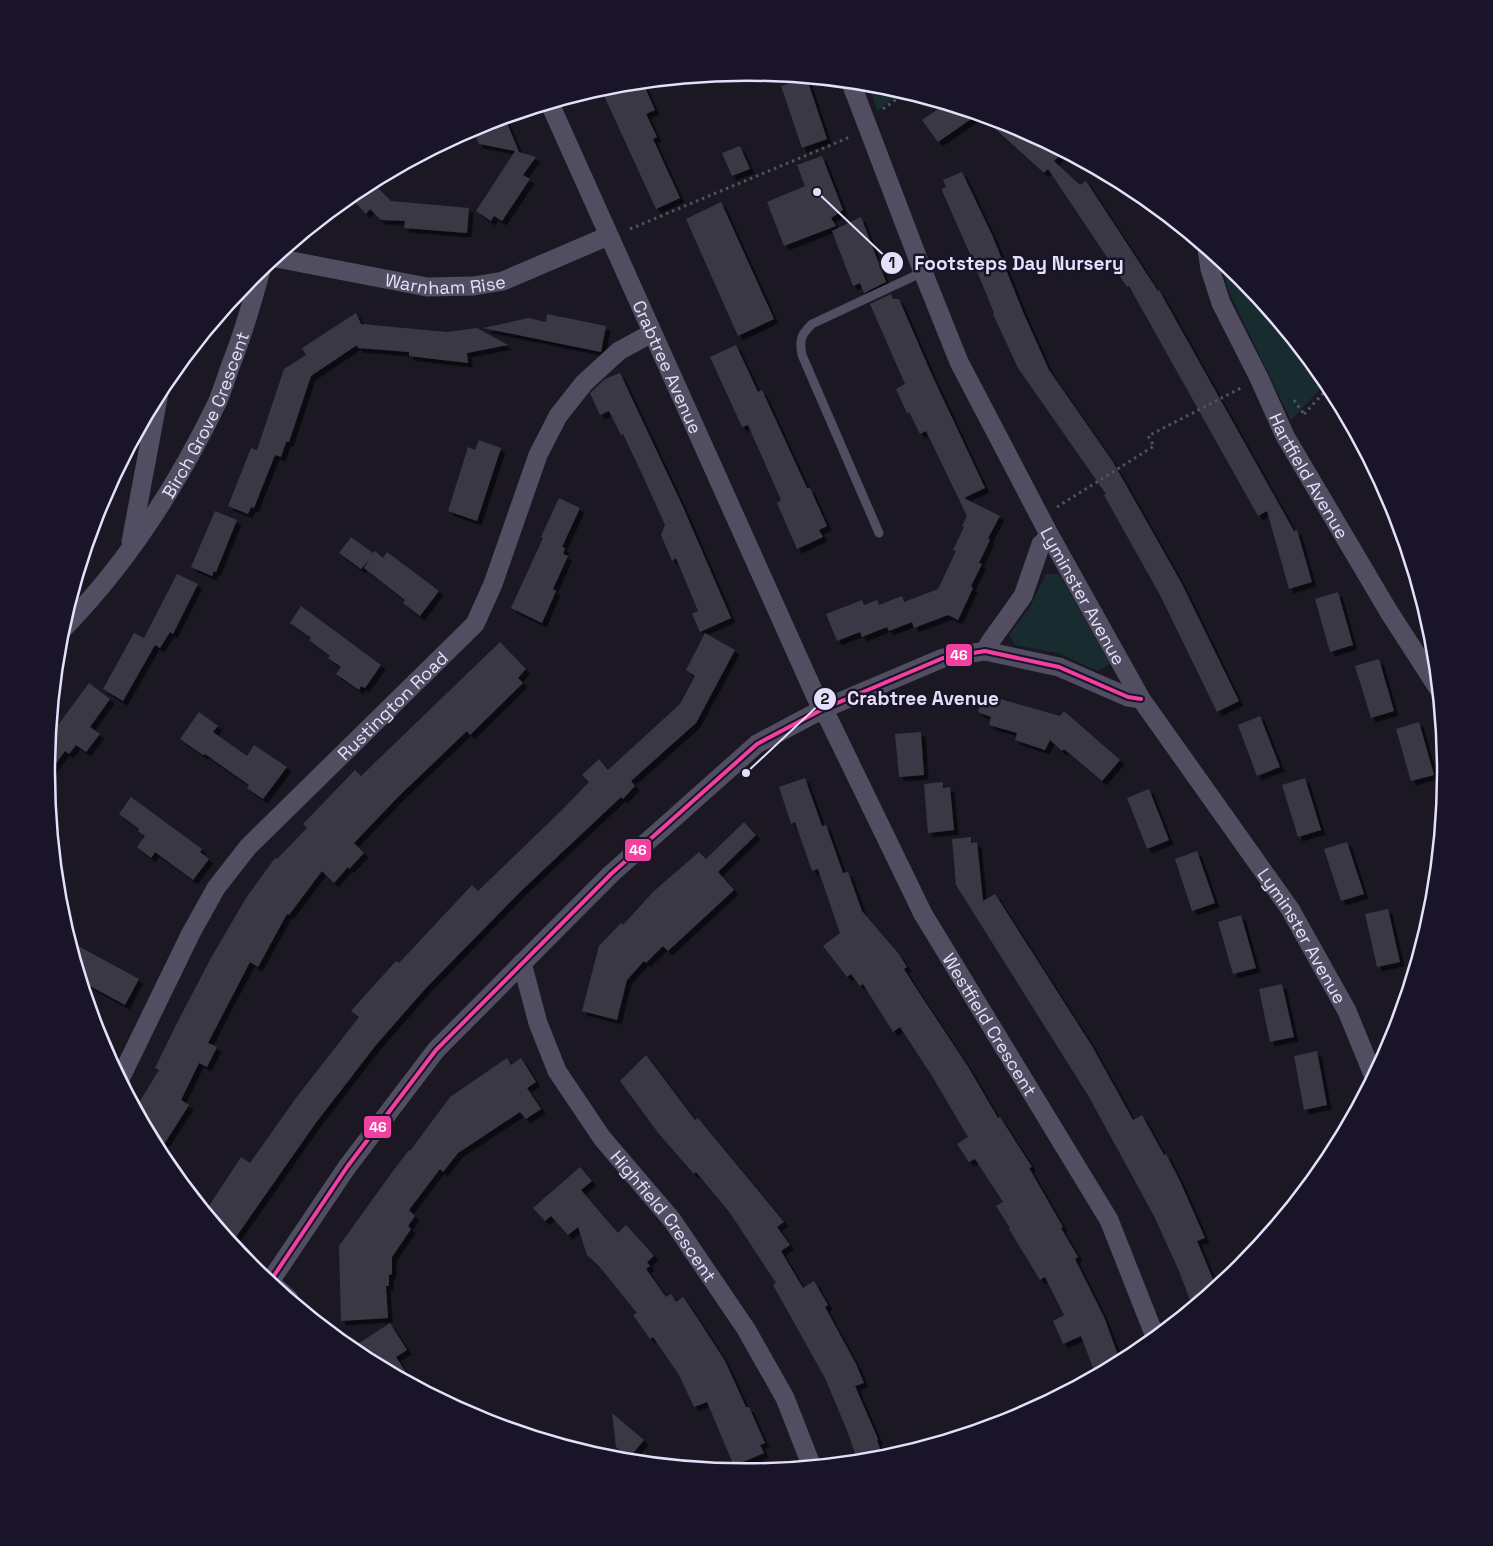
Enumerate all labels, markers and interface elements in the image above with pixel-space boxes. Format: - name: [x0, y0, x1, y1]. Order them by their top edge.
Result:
- callout: Footsteps Day Nursery: [879, 246, 1134, 280]
- text: Footsteps Day Nursery: [914, 251, 1124, 276]
- text: 1: [889, 253, 895, 272]
- street label: Warnham Rise: [383, 268, 507, 299]
- street label: Crabtree Avenue: [628, 297, 708, 437]
- street label: Birch Grove Crescent: [156, 328, 254, 502]
- street label: Hartfield Avenue: [1265, 409, 1354, 543]
- street label: Lyminster Avenue: [1036, 523, 1131, 669]
- line badge: 46: [945, 643, 973, 667]
- street label: Rustington Road: [332, 646, 452, 765]
- text: 46: [950, 646, 968, 664]
- callout: Crabtree Avenue: [812, 682, 1010, 716]
- text: Crabtree Avenue: [847, 686, 999, 711]
- text: 2: [821, 689, 830, 708]
- line badge: 46: [624, 838, 652, 862]
- text: 46: [629, 841, 647, 859]
- street label: Lyminster Avenue: [1253, 863, 1352, 1008]
- street label: Westfield Crescent: [938, 949, 1042, 1100]
- line badge: 46: [363, 1115, 392, 1139]
- text: 46: [369, 1118, 387, 1136]
- street label: Highfield Crescent: [606, 1145, 722, 1286]

